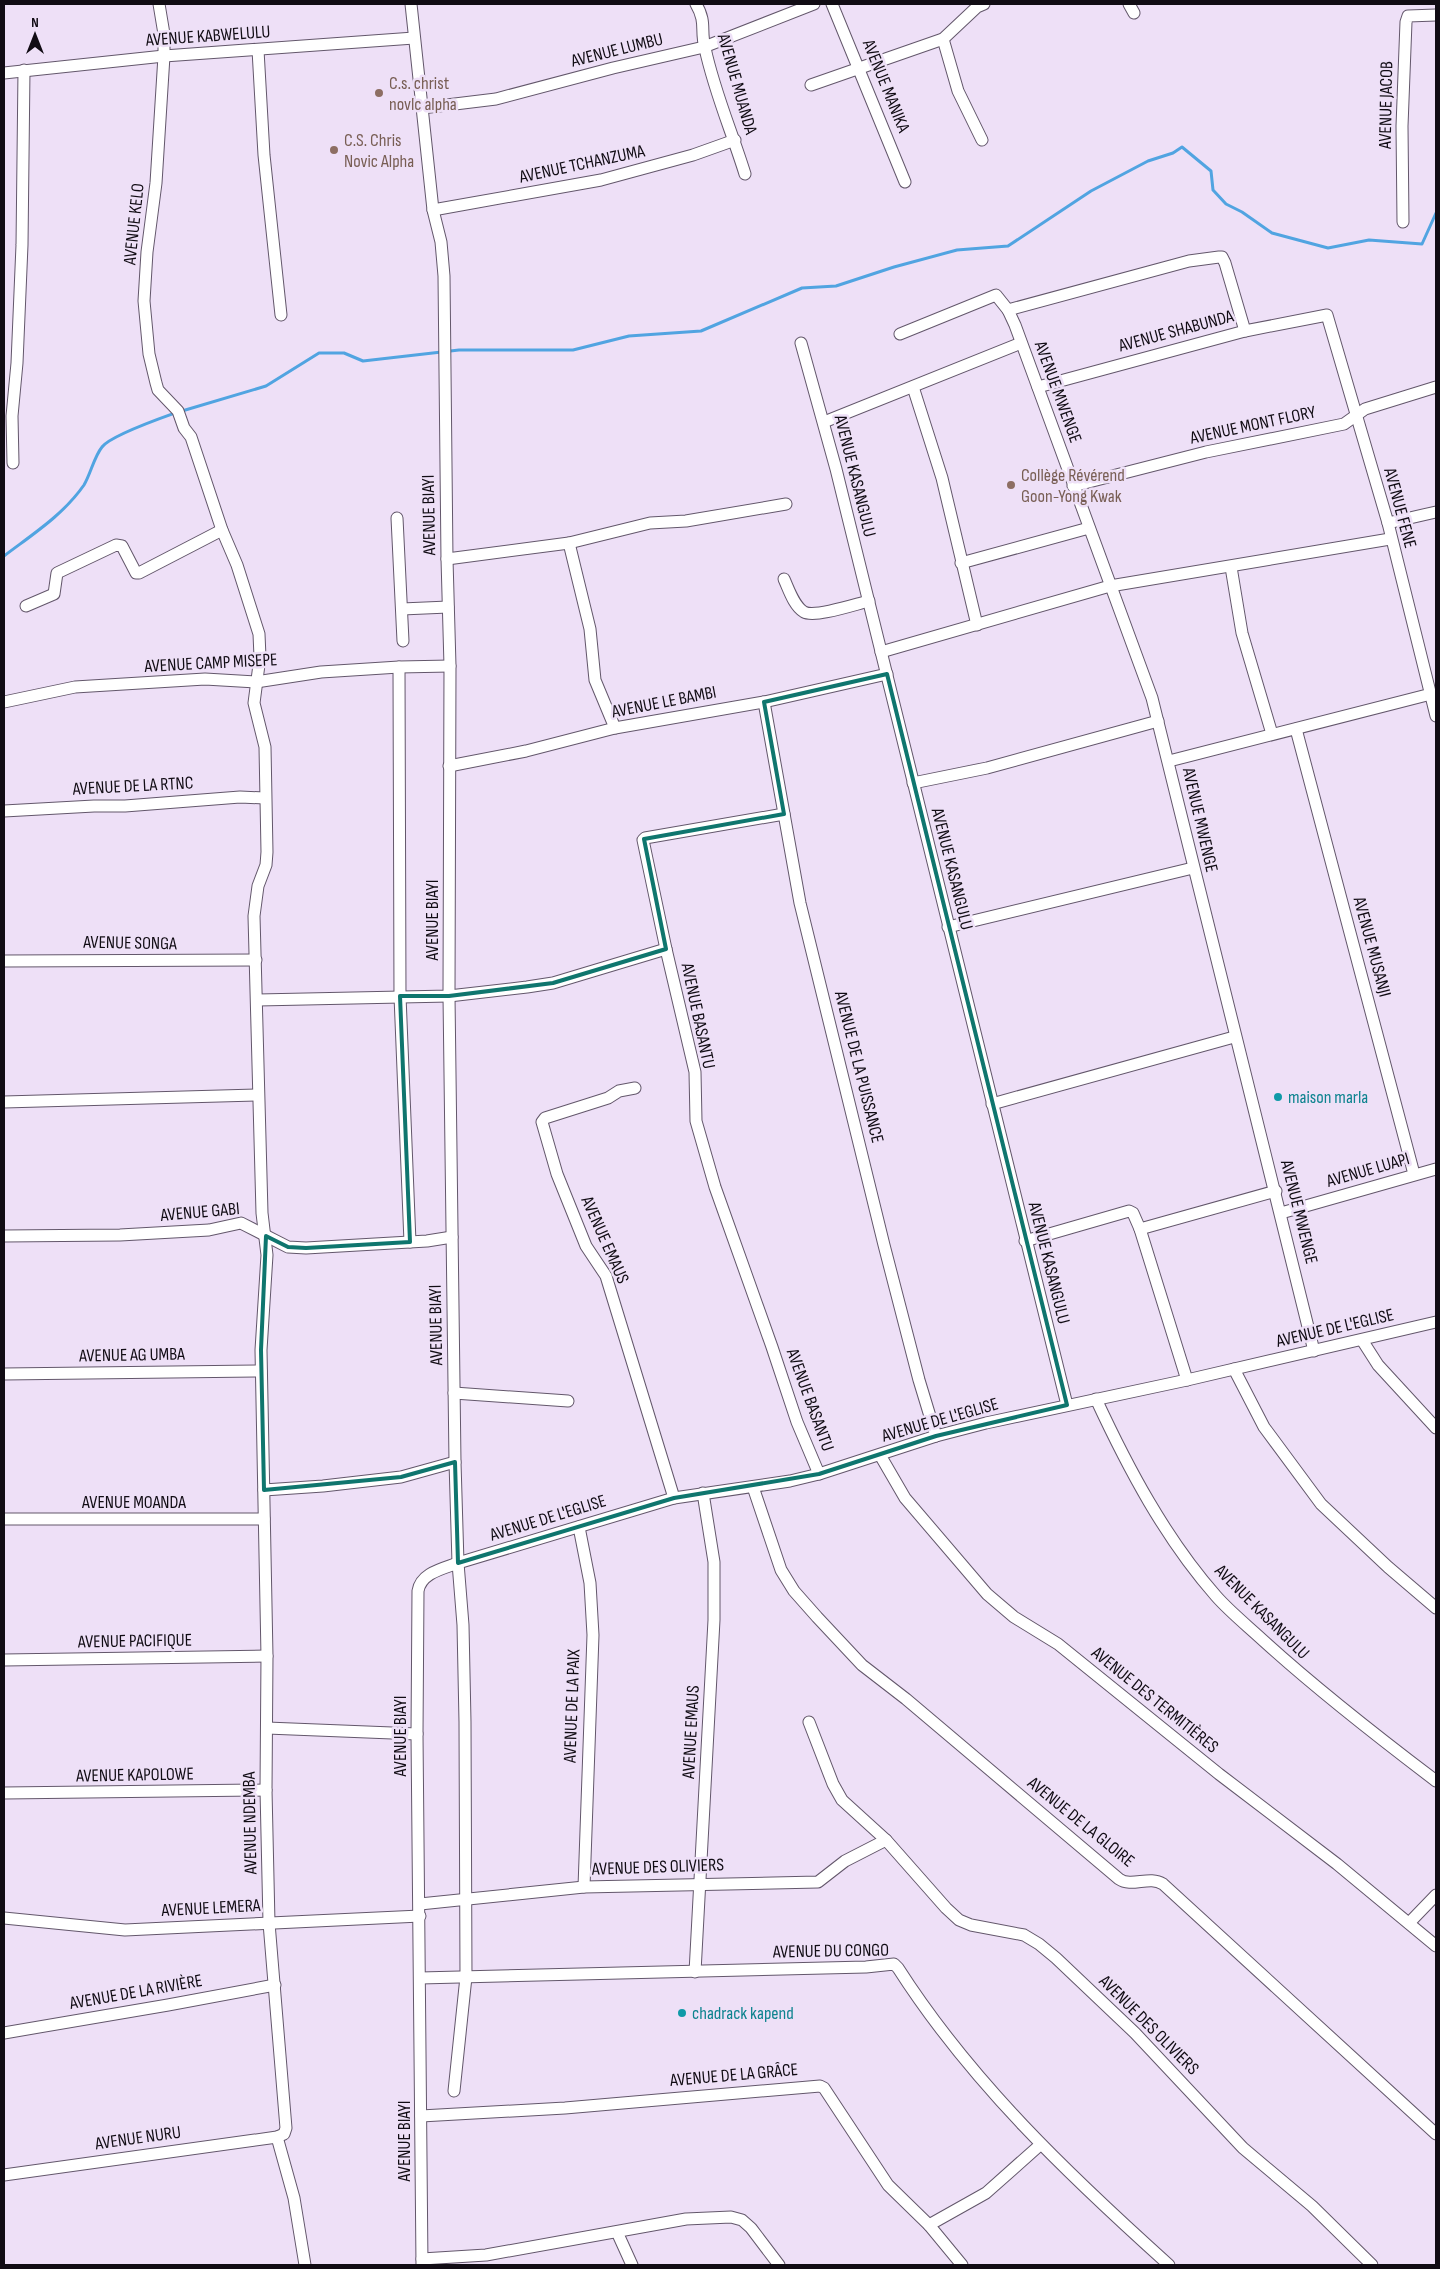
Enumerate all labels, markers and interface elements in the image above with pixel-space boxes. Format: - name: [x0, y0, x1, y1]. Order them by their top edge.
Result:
- north arrow: [10, 10, 60, 60]
- text: N: [31, 14, 39, 31]
- street label: AVENUE KABWELULU: [144, 21, 271, 51]
- street label: AVENUE LUMBU: [568, 28, 665, 72]
- street label: AVENUE MUANDA: [712, 30, 761, 137]
- street label: AVENUE MANIKA: [858, 36, 914, 136]
- street label: AVENUE JACOB: [1375, 61, 1397, 150]
- place label: C.s. christ novlc alpha: [389, 73, 457, 115]
- marker: C.s. christ novlc alpha: [373, 87, 385, 99]
- place label: C.S. Chris Novic Alpha: [344, 130, 414, 172]
- street label: AVENUE TCHANZUMA: [516, 140, 647, 188]
- marker: C.S. Chris Novic Alpha: [328, 144, 340, 156]
- street label: AVENUE KELO: [119, 182, 149, 267]
- street label: AVENUE SHABUNDA: [1115, 306, 1236, 357]
- street label: AVENUE MWENGE: [1030, 337, 1086, 446]
- street label: AVENUE MONT FLORY: [1187, 401, 1318, 449]
- street label: AVENUE KASANGULU: [829, 412, 880, 539]
- place label: Collège Révérend Goon-Yong Kwak: [1021, 465, 1125, 507]
- street label: AVENUE FENE: [1379, 465, 1421, 550]
- street label: AVENUE BIAYI: [418, 474, 440, 557]
- marker: Collège Révérend Goon-Yong Kwak: [1005, 479, 1017, 491]
- street label: AVENUE CAMP MISEPE: [143, 649, 278, 677]
- street label: AVENUE LE BAMBI: [609, 682, 718, 723]
- street label: AVENUE MWENGE: [1178, 765, 1222, 874]
- street label: AVENUE DE LA RTNC: [71, 772, 194, 800]
- street label: AVENUE KASANGULU: [926, 805, 977, 932]
- street label: AVENUE BIAYI: [422, 880, 443, 961]
- street label: AVENUE MUSANJI: [1348, 894, 1395, 999]
- street label: AVENUE SONGA: [82, 932, 177, 954]
- street label: AVENUE BASANTU: [676, 960, 719, 1071]
- street label: AVENUE DE LA PUISSANCE: [830, 988, 888, 1145]
- place label: maison marla: [1288, 1087, 1368, 1108]
- marker: maison marla: [1272, 1091, 1284, 1103]
- street label: AVENUE LUAPI: [1323, 1148, 1412, 1192]
- street label: AVENUE MWENGE: [1276, 1157, 1322, 1266]
- street label: AVENUE EMAUS: [576, 1192, 634, 1287]
- street label: AVENUE GABI: [159, 1198, 240, 1226]
- street label: AVENUE KASANGULU: [1023, 1199, 1074, 1326]
- street label: AVENUE BIAYI: [425, 1284, 447, 1367]
- street label: AVENUE DE L'EGLISE: [1273, 1304, 1396, 1352]
- street label: AVENUE AG UMBA: [78, 1344, 185, 1366]
- street label: AVENUE BASANTU: [781, 1345, 838, 1454]
- street label: AVENUE DE L'EGLISE: [878, 1393, 1001, 1447]
- street label: AVENUE DE L'EGLISE: [486, 1490, 609, 1546]
- street label: AVENUE MOANDA: [81, 1492, 186, 1513]
- street label: AVENUE KASANGULU: [1210, 1560, 1314, 1664]
- street label: AVENUE PACIFIQUE: [77, 1630, 192, 1653]
- street label: AVENUE DES TERMITIÈRES: [1087, 1642, 1223, 1758]
- street label: AVENUE DE LA PAIX: [559, 1648, 584, 1764]
- street label: AVENUE EMAUS: [678, 1685, 704, 1780]
- street label: AVENUE BIAYI: [390, 1696, 411, 1777]
- street label: AVENUE KAPOLOWE: [75, 1763, 194, 1787]
- street label: AVENUE NDEMBA: [239, 1771, 261, 1876]
- street label: AVENUE DE LA GLOIRE: [1023, 1772, 1139, 1871]
- street label: AVENUE DES OLIVIERS: [591, 1854, 725, 1880]
- street label: AVENUE LEMERA: [160, 1895, 261, 1921]
- street label: AVENUE DU CONGO: [772, 1939, 889, 1963]
- street label: AVENUE DE LA RIVIÈRE: [67, 1970, 204, 2014]
- street label: AVENUE DES OLIVIERS: [1094, 1970, 1203, 2079]
- place label: chadrack kapend: [692, 2003, 794, 2024]
- marker: chadrack kapend: [676, 2007, 688, 2019]
- street label: AVENUE DE LA GRÂCE: [668, 2059, 799, 2091]
- street label: AVENUE BIAYI: [394, 2101, 415, 2182]
- street label: AVENUE NURU: [93, 2122, 182, 2155]

